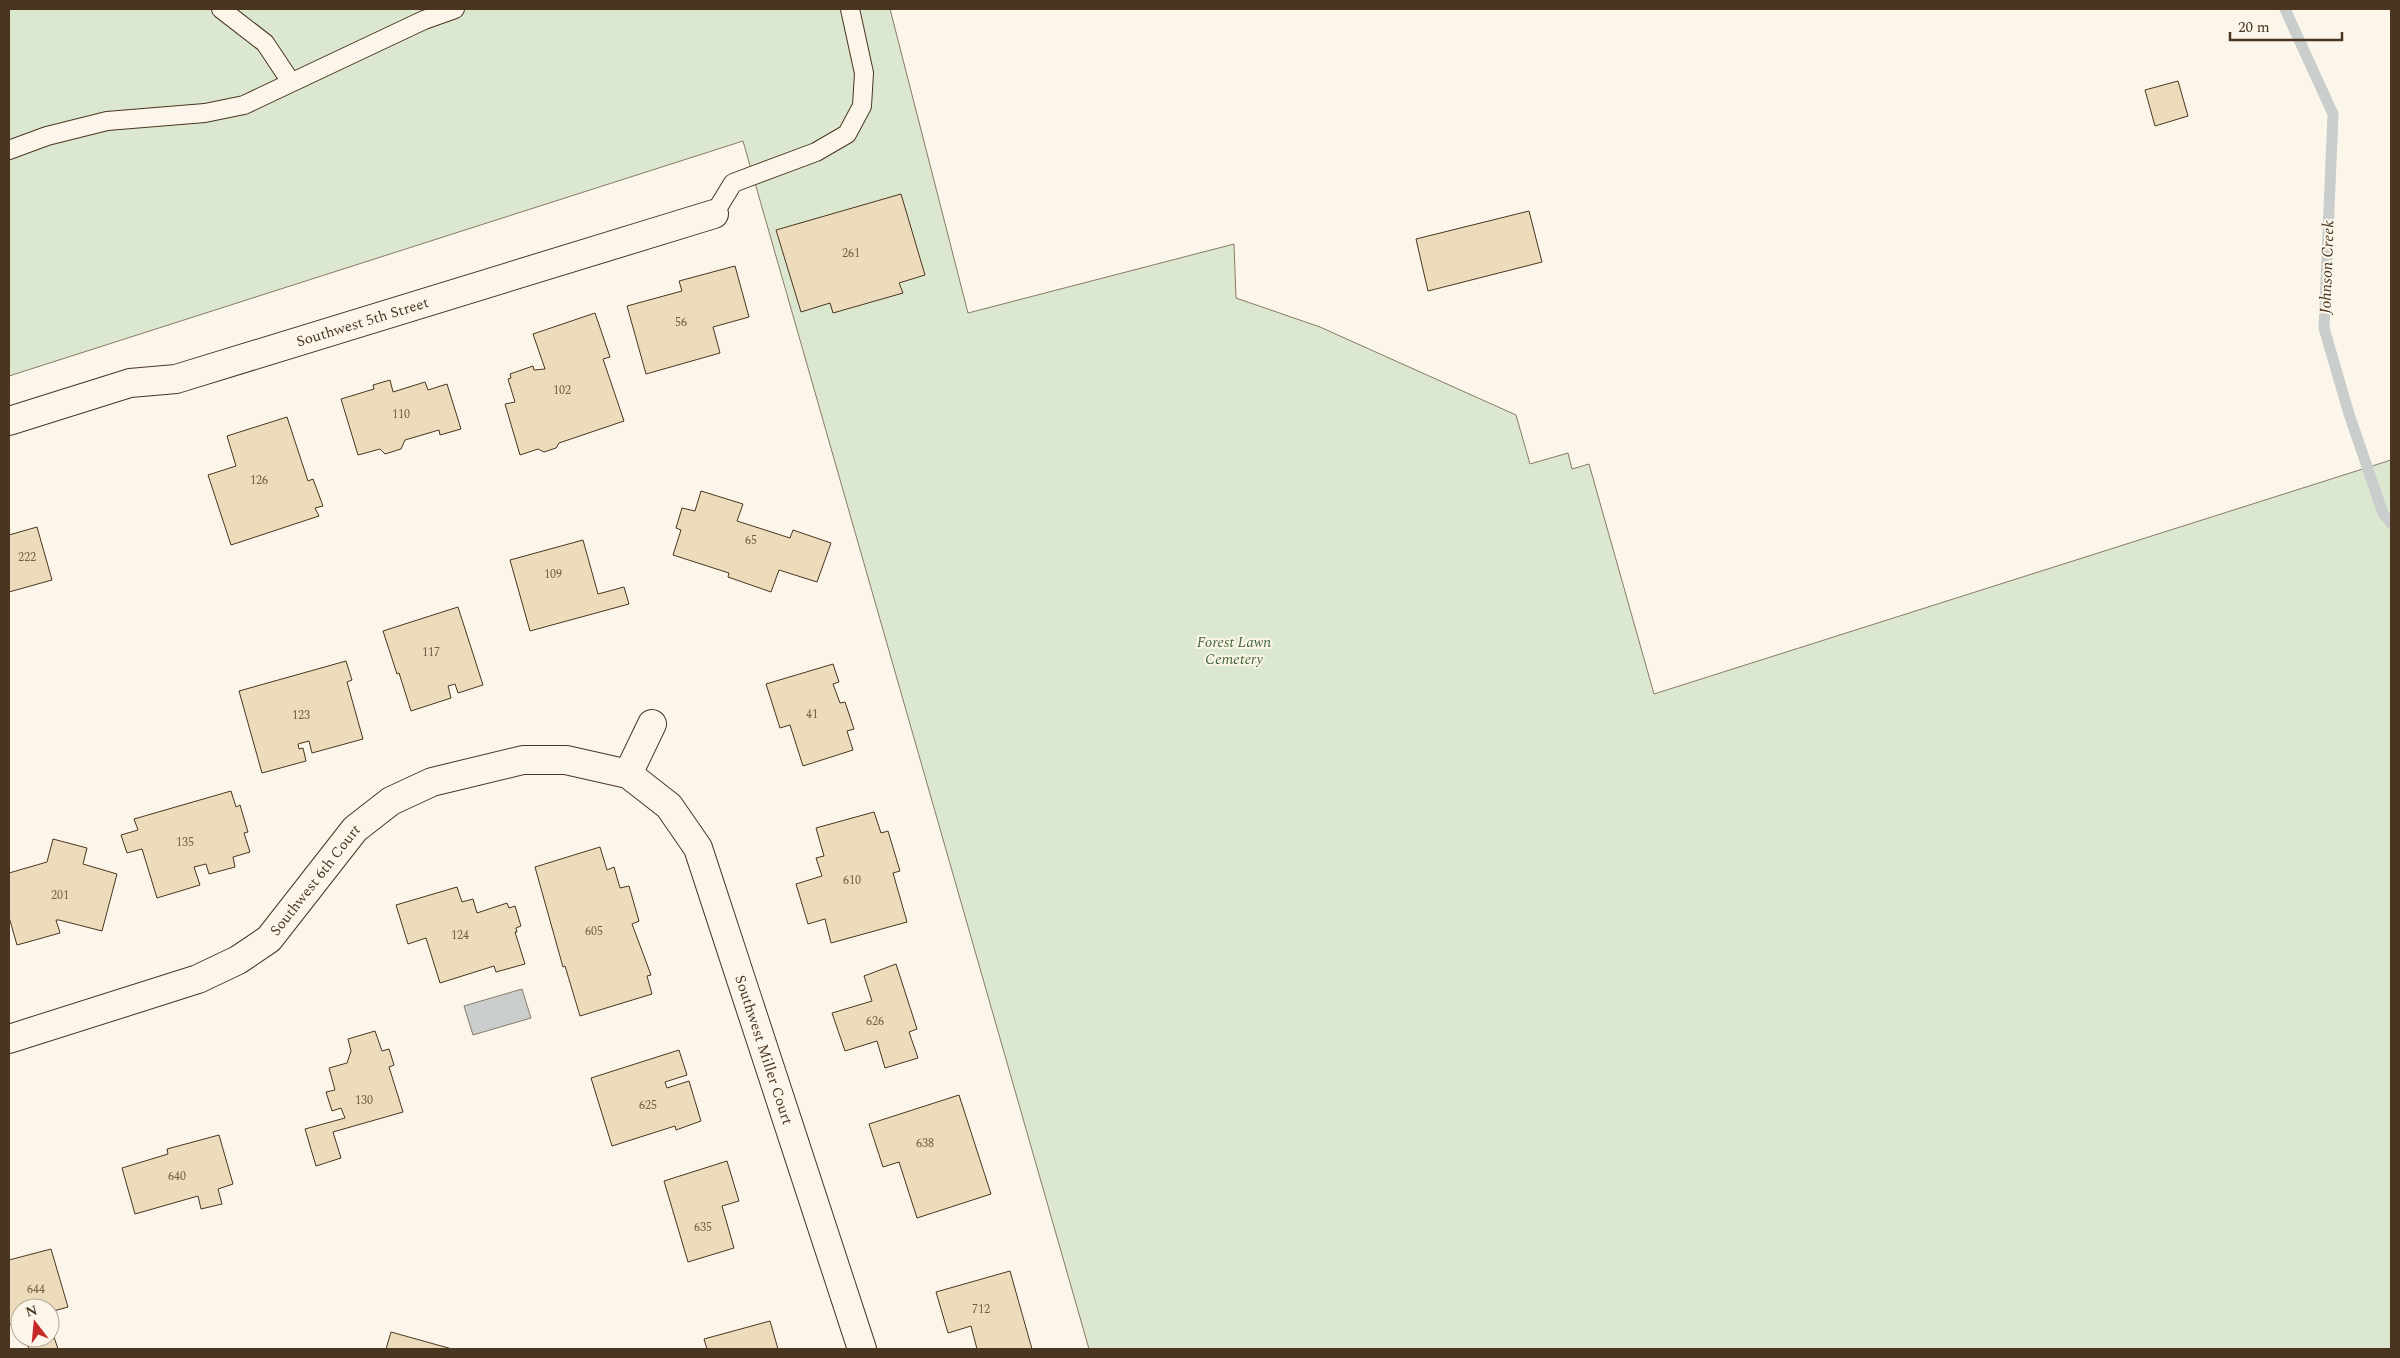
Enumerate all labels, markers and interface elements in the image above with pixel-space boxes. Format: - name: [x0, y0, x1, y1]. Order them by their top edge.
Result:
- scale bar: [2230, 10, 2342, 42]
- text: 20 m: [2238, 16, 2270, 39]
- water label: Johnson Creek: [2313, 219, 2341, 315]
- house number: 261: [842, 244, 860, 263]
- street label: Southwest 5th Street: [293, 291, 431, 353]
- house number: 56: [675, 313, 687, 332]
- house number: 102: [553, 381, 571, 400]
- house number: 110: [392, 405, 410, 424]
- house number: 126: [250, 471, 268, 490]
- house number: 65: [745, 531, 757, 550]
- house number: 222: [18, 548, 36, 567]
- house number: 109: [544, 565, 562, 584]
- park label: Forest Lawn Cemetery: [1197, 631, 1271, 671]
- house number: 117: [422, 643, 440, 662]
- house number: 41: [806, 705, 818, 724]
- house number: 123: [292, 706, 310, 725]
- street label: Southwest 6th Court: [264, 818, 365, 941]
- house number: 135: [176, 833, 194, 852]
- house number: 610: [843, 871, 861, 890]
- house number: 201: [51, 886, 69, 905]
- house number: 605: [585, 922, 603, 941]
- house number: 124: [451, 926, 469, 945]
- street label: Southwest Miller Court: [729, 972, 799, 1128]
- house number: 626: [866, 1012, 884, 1031]
- house number: 130: [355, 1091, 373, 1110]
- house number: 625: [639, 1096, 657, 1115]
- house number: 638: [916, 1134, 934, 1153]
- house number: 640: [168, 1167, 186, 1186]
- house number: 635: [694, 1218, 712, 1237]
- house number: 644: [27, 1280, 45, 1299]
- north arrow: [10, 1298, 60, 1348]
- text: N: [23, 1299, 40, 1323]
- house number: 712: [972, 1300, 990, 1319]

